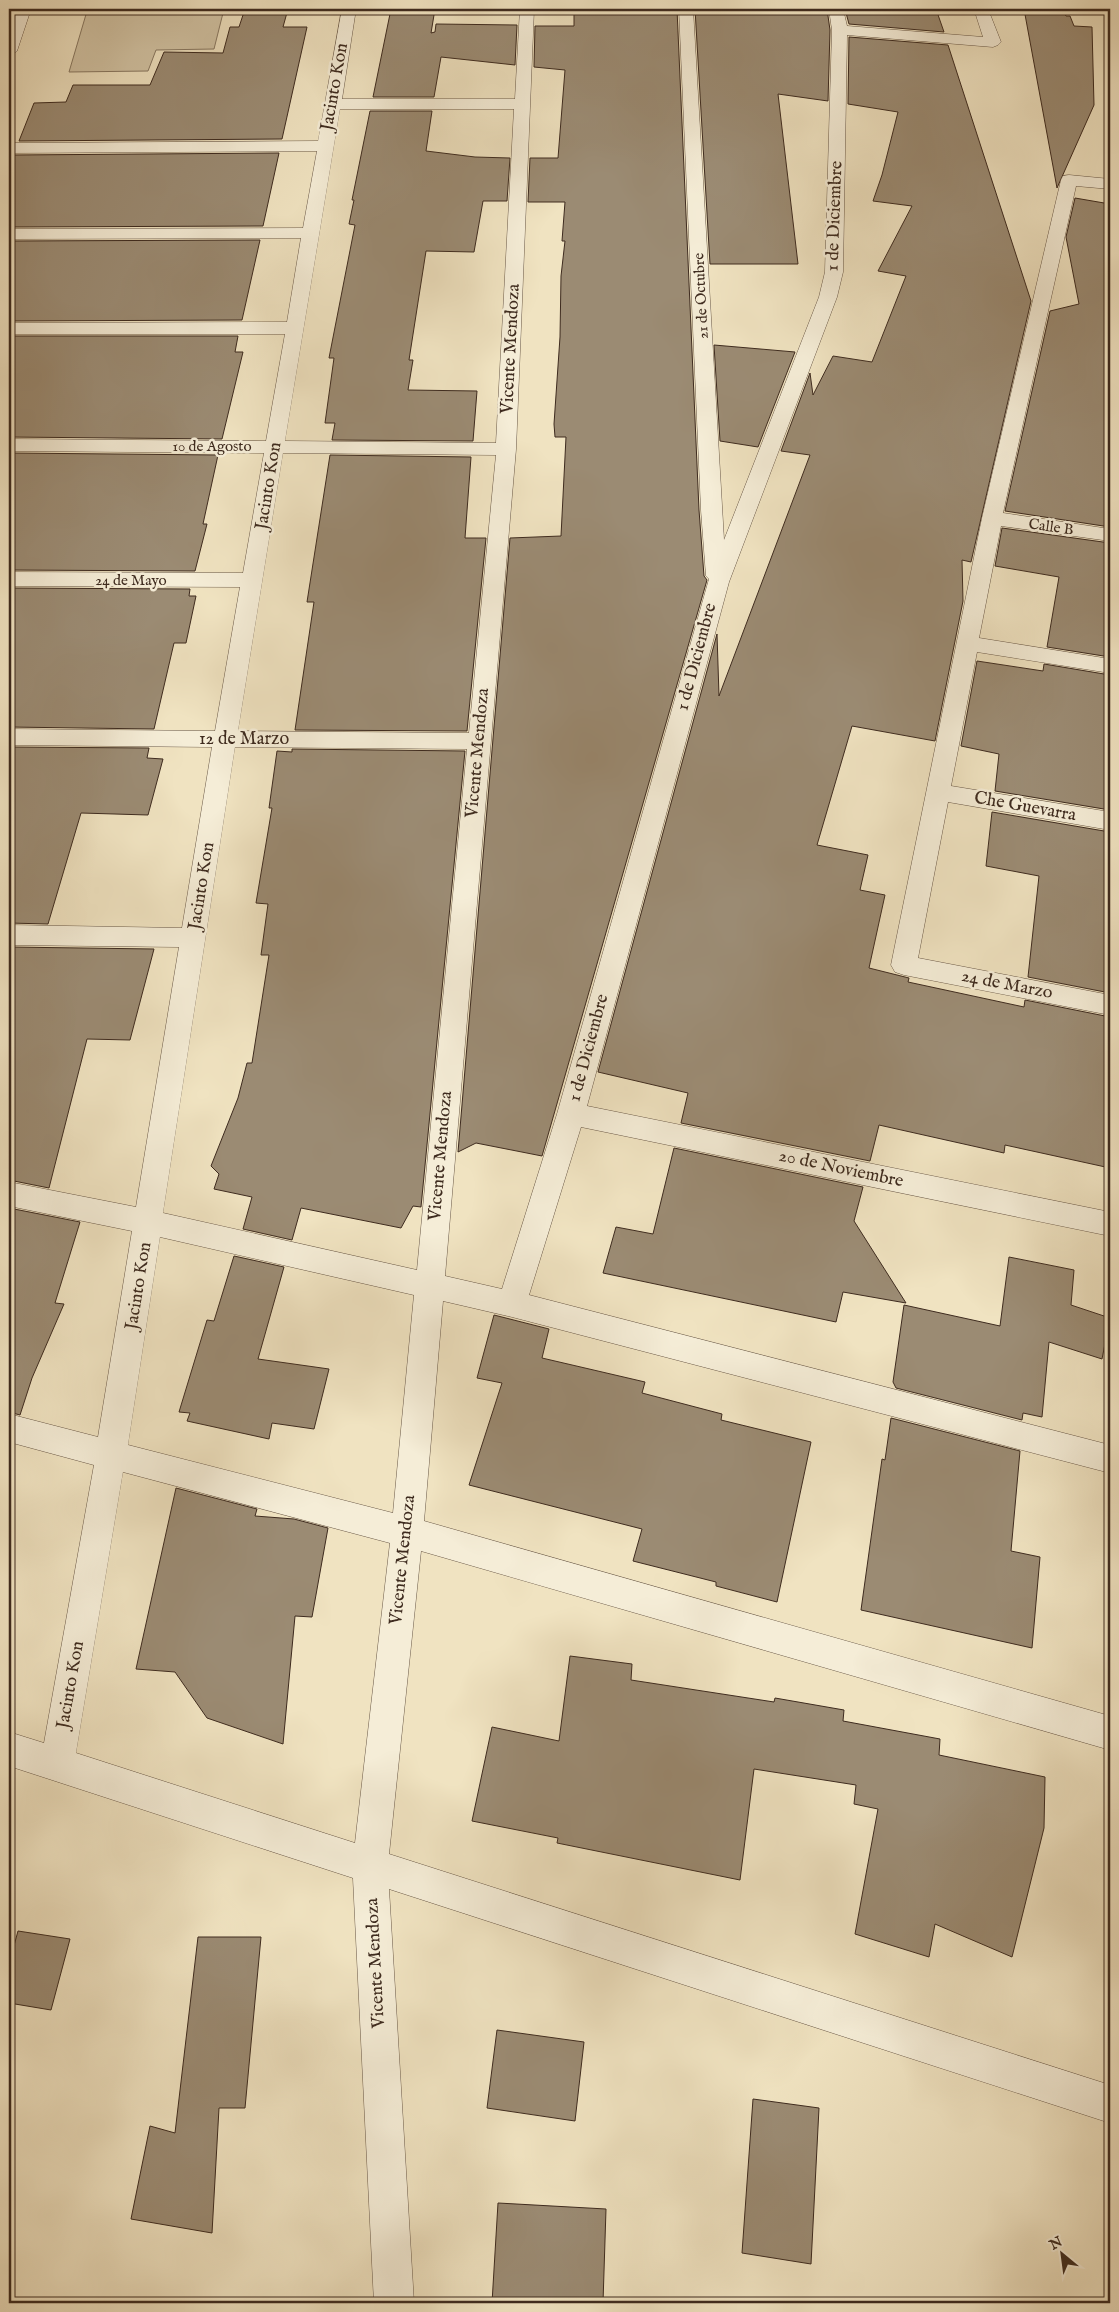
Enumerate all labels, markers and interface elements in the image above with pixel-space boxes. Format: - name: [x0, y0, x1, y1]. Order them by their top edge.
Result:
- street label: Jacinto Kon: [316, 41, 354, 135]
- street label: 1 de Diciembre: [822, 160, 848, 272]
- street label: 21 de Octubre: [689, 252, 713, 340]
- street label: Vicente Mendoza: [496, 283, 526, 416]
- street label: 10 de Agosto: [172, 437, 252, 456]
- street label: Jacinto Kon: [250, 440, 287, 534]
- street label: Calle B: [1027, 514, 1075, 540]
- street label: 24 de Mayo: [95, 571, 167, 590]
- street label: 1 de Diciembre: [672, 601, 722, 713]
- street label: Vicente Mendoza: [461, 687, 495, 820]
- street label: 12 de Marzo: [199, 728, 289, 751]
- street label: Che Guevarra: [972, 787, 1078, 827]
- street label: Jacinto Kon: [183, 840, 220, 934]
- street label: 24 de Marzo: [959, 965, 1055, 1005]
- street label: 1 de Diciembre: [564, 992, 614, 1104]
- street label: Vicente Mendoza: [424, 1090, 458, 1223]
- street label: 20 de Noviembre: [777, 1145, 905, 1193]
- street label: Jacinto Kon: [120, 1240, 157, 1334]
- street label: Vicente Mendoza: [385, 1494, 421, 1627]
- street label: Jacinto Kon: [52, 1639, 90, 1733]
- street label: Vicente Mendoza: [361, 1897, 391, 2030]
- north arrow: [1036, 2230, 1086, 2280]
- text: N: [1046, 2233, 1066, 2255]

